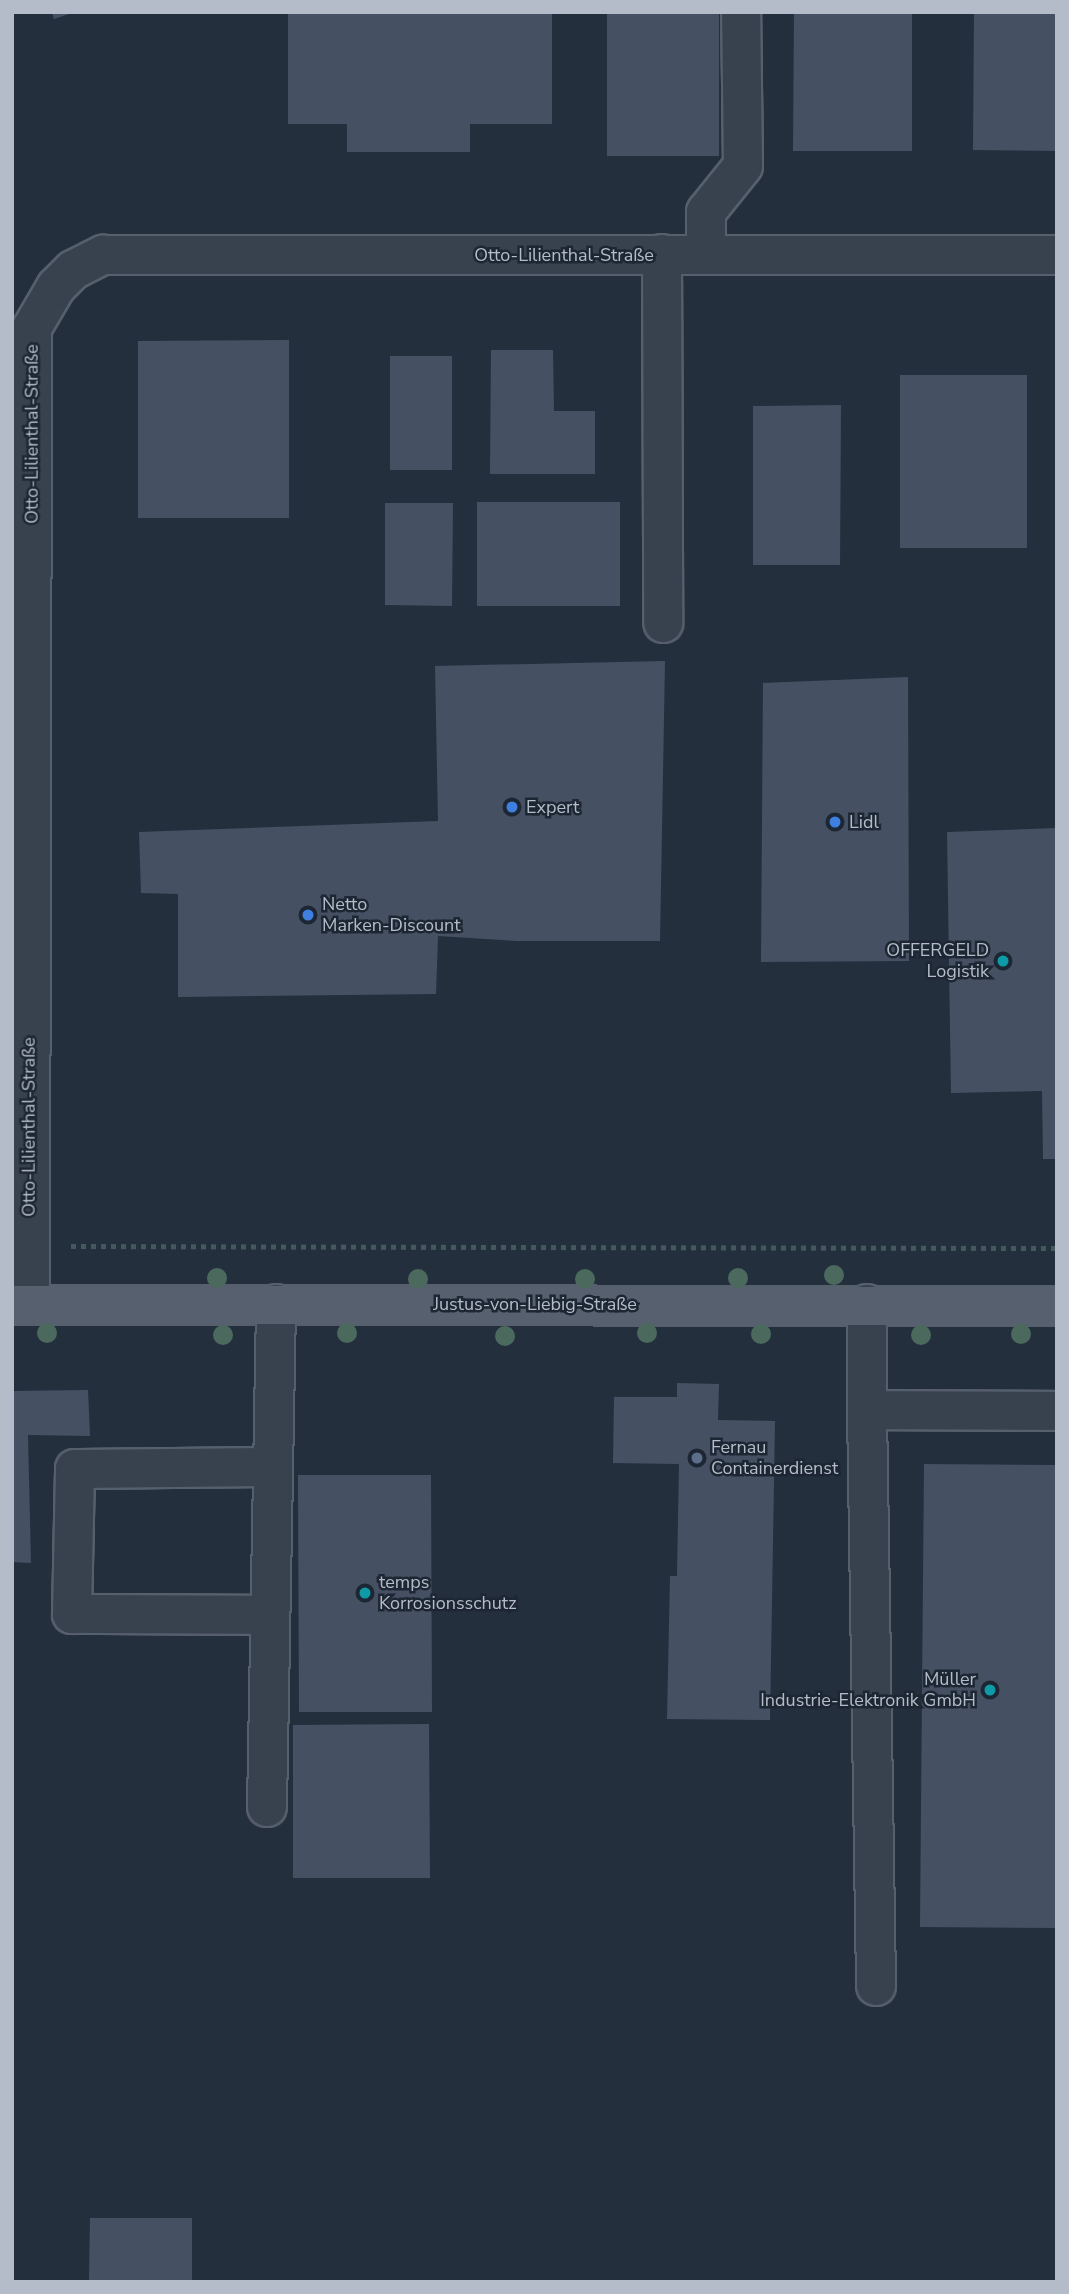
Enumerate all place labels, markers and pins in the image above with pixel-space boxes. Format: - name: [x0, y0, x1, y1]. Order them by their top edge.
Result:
- place label: Expert: [526, 796, 579, 818]
- marker: Expert: [504, 799, 520, 815]
- place label: Lidl: [849, 811, 879, 833]
- marker: Lidl: [827, 814, 843, 830]
- place label: Netto Marken-Discount: [322, 894, 461, 936]
- marker: Netto Marken-Discount: [300, 907, 316, 923]
- place label: OFFERGELD Logistik: [886, 940, 989, 982]
- marker: OFFERGELD Logistik: [995, 953, 1011, 969]
- place label: Fernau Containerdienst: [711, 1437, 838, 1480]
- marker: Fernau Containerdienst: [689, 1450, 705, 1466]
- place label: temps Korrosionsschutz: [379, 1572, 517, 1614]
- marker: temps Korrosionsschutz: [357, 1585, 373, 1601]
- place label: Müller Industrie-Elektronik GmbH: [760, 1669, 976, 1712]
- marker: Müller Industrie-Elektronik GmbH: [982, 1682, 998, 1698]

